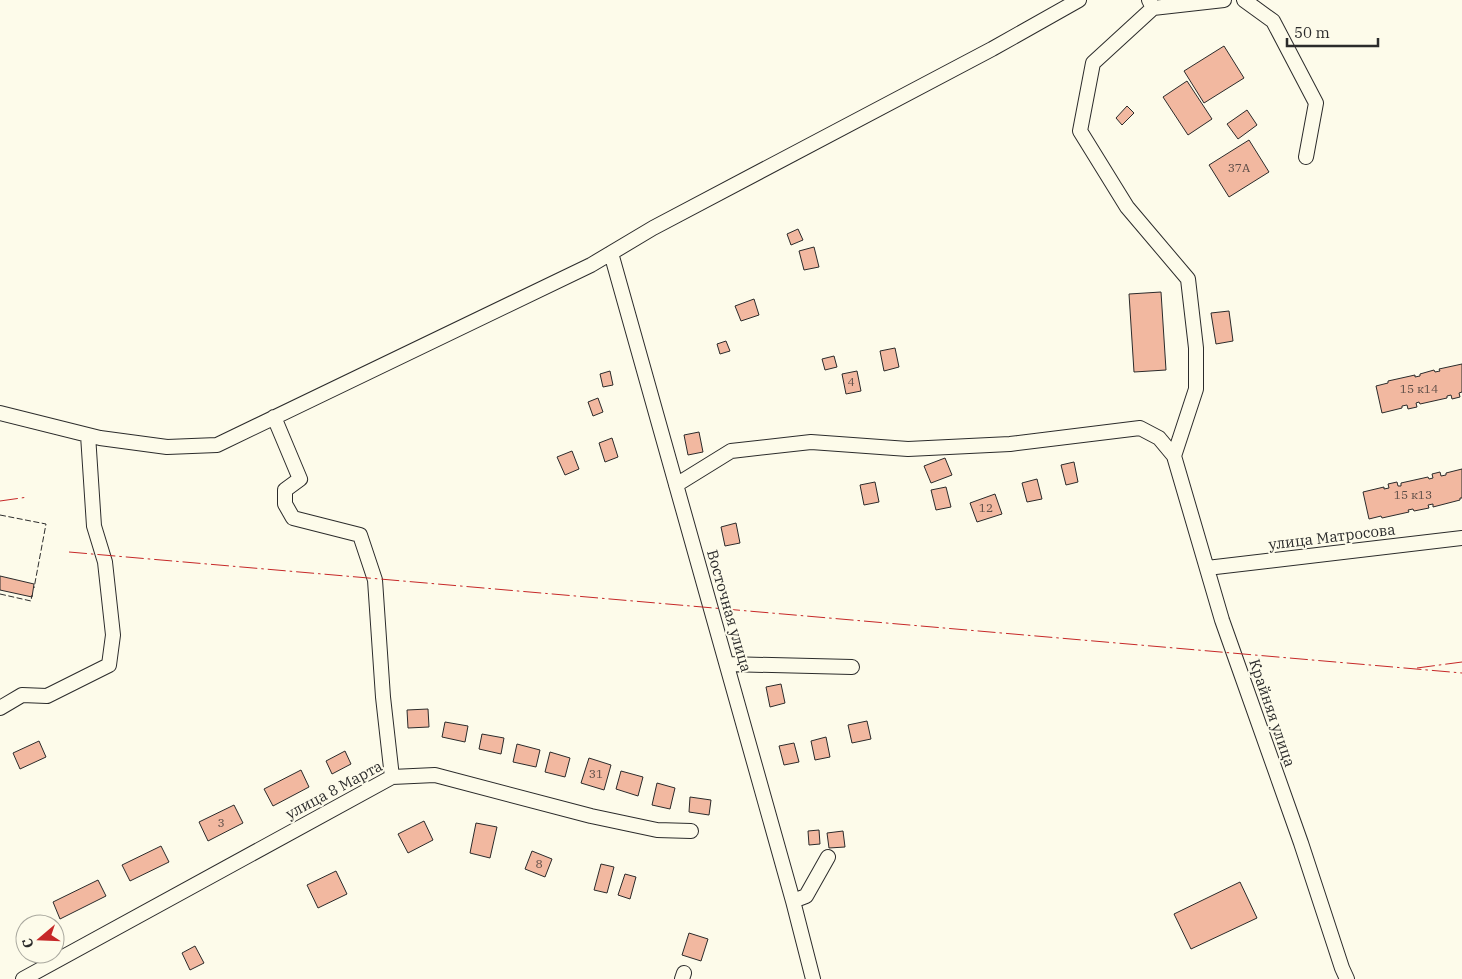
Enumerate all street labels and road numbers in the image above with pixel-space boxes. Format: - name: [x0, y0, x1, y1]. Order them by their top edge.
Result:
- street label: улица Матросова: [1267, 519, 1396, 554]
- street label: Восточная улица: [703, 547, 756, 674]
- street label: Крайняя улица: [1245, 656, 1300, 769]
- street label: улица 8 Марта: [282, 756, 385, 823]

